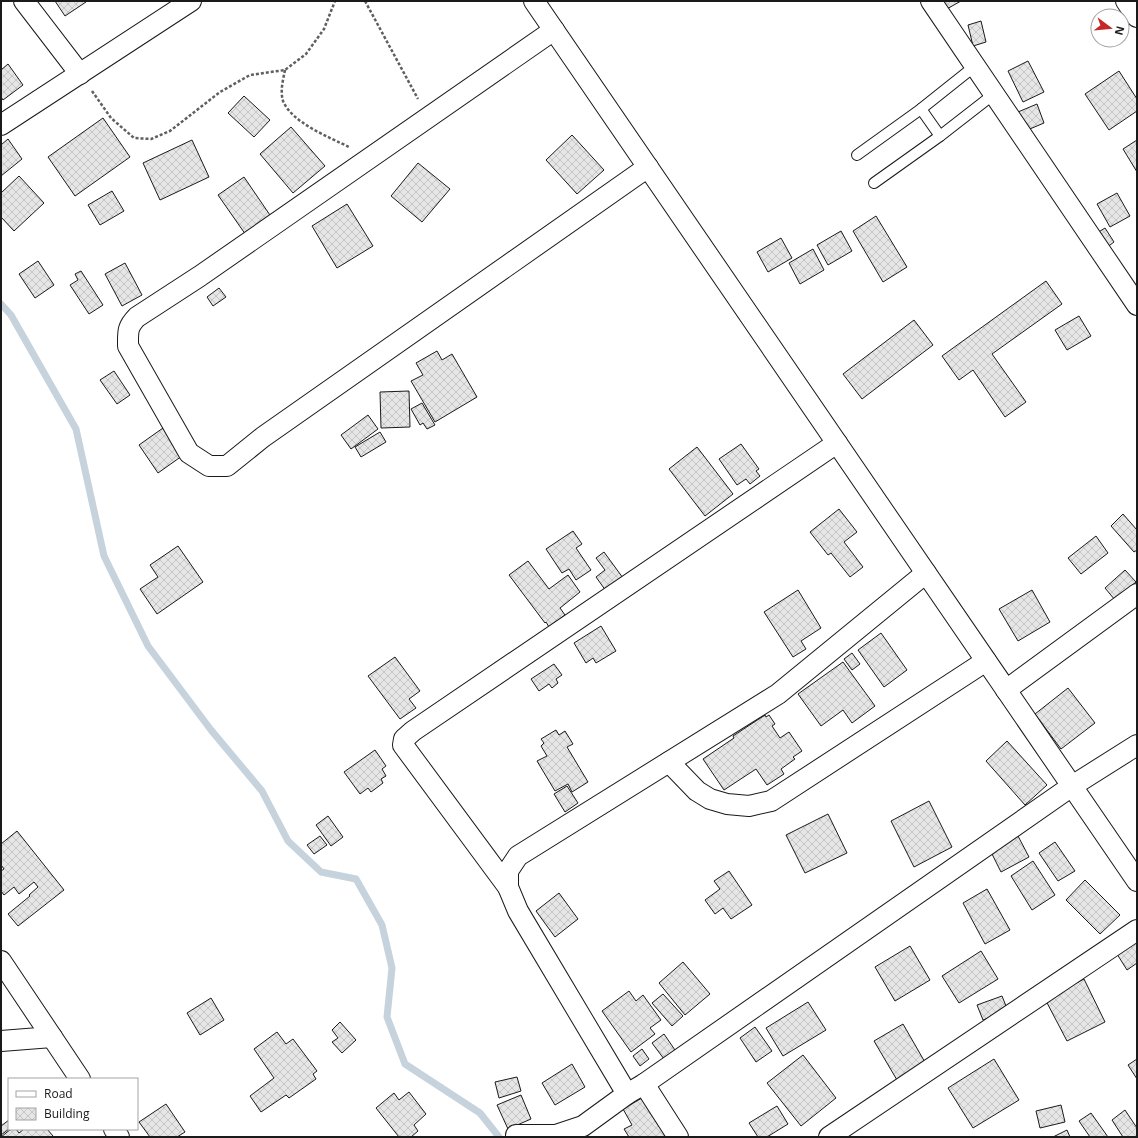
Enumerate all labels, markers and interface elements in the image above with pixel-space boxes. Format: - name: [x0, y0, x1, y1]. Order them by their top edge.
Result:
- north arrow: [1090, 8, 1130, 48]
- text: N: [1112, 25, 1129, 37]
- legend: [8, 1078, 138, 1130]
- text: Road: [44, 1085, 73, 1102]
- text: Building: [44, 1105, 90, 1122]

